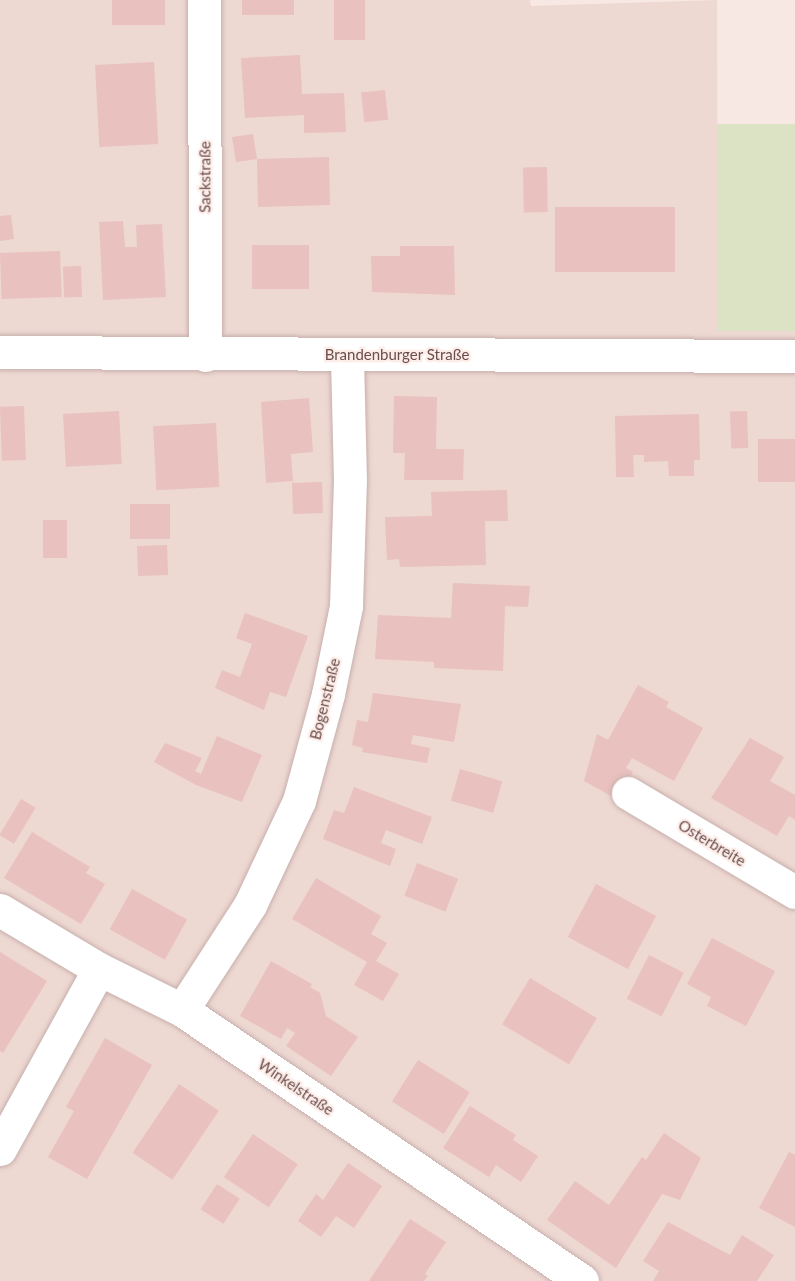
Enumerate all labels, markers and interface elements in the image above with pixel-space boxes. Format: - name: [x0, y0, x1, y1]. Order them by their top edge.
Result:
- street label: Sackstraße: [196, 141, 214, 213]
- street label: Brandenburger Straße: [325, 346, 469, 364]
- street label: Bogenstraße: [306, 656, 344, 742]
- street label: Osterbreite: [675, 816, 749, 870]
- street label: Winkelstraße: [255, 1055, 337, 1119]

